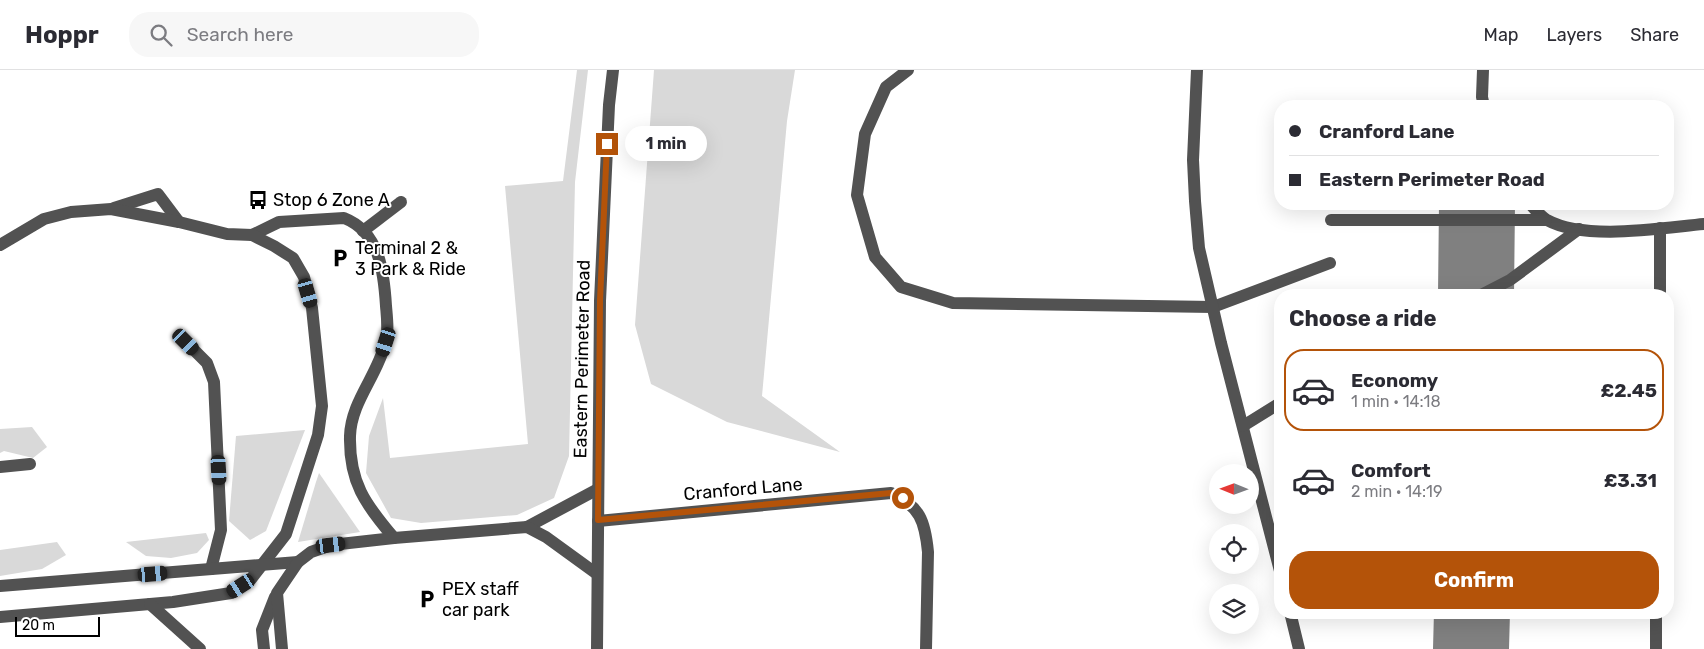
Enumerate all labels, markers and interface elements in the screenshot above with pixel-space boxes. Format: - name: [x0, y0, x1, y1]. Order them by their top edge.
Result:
- search box: [129, 12, 479, 57]
- text: Hoppr: [25, 21, 99, 49]
- icon: search: [147, 21, 175, 49]
- text: Search here: [187, 23, 293, 46]
- text: Map: [1484, 24, 1519, 46]
- text: Layers: [1547, 24, 1602, 46]
- text: Share: [1630, 24, 1679, 46]
- text: Cranford Lane: [1319, 120, 1455, 143]
- callout: 1 min: [624, 126, 707, 162]
- route end: [596, 133, 618, 155]
- text: 1 min: [646, 134, 686, 153]
- text: Eastern Perimeter Road: [1319, 168, 1545, 191]
- bus stop icon: Stop 6 Zone A: [247, 189, 269, 211]
- place label: Stop 6 Zone A: [273, 189, 390, 211]
- place label: Terminal 2 & 3 Park & Ride: [355, 237, 466, 280]
- parking icon: Terminal 2 & 3 Park & Ride: [329, 247, 351, 269]
- street label: Eastern Perimeter Road: [569, 260, 595, 458]
- car: [296, 277, 319, 309]
- text: Choose a ride: [1289, 305, 1436, 332]
- car: [374, 325, 397, 359]
- car: [170, 326, 201, 358]
- icon: car: [1291, 368, 1336, 413]
- text: Economy: [1351, 369, 1438, 392]
- text: £2.45: [1600, 379, 1657, 402]
- text: 1 min · 14:18: [1351, 392, 1441, 411]
- car: [210, 455, 227, 485]
- icon: car: [1291, 458, 1336, 503]
- text: Comfort: [1351, 459, 1431, 482]
- north arrow: [1209, 464, 1259, 514]
- map controls: [1209, 464, 1259, 634]
- text: £3.31: [1604, 469, 1657, 492]
- street label: Cranford Lane: [683, 473, 803, 505]
- text: 2 min · 14:19: [1351, 482, 1442, 501]
- route start: [892, 487, 914, 509]
- button: locate: [1209, 524, 1259, 574]
- car: [315, 536, 346, 554]
- button: Confirm: [1289, 551, 1659, 609]
- car: [137, 565, 168, 583]
- car: [224, 572, 257, 600]
- place label: PEX staff car park: [442, 578, 519, 621]
- button: layers: [1209, 584, 1259, 634]
- parking icon: PEX staff car park: [416, 588, 438, 610]
- scale bar: [15, 614, 100, 637]
- text: 20 m: [22, 617, 55, 634]

